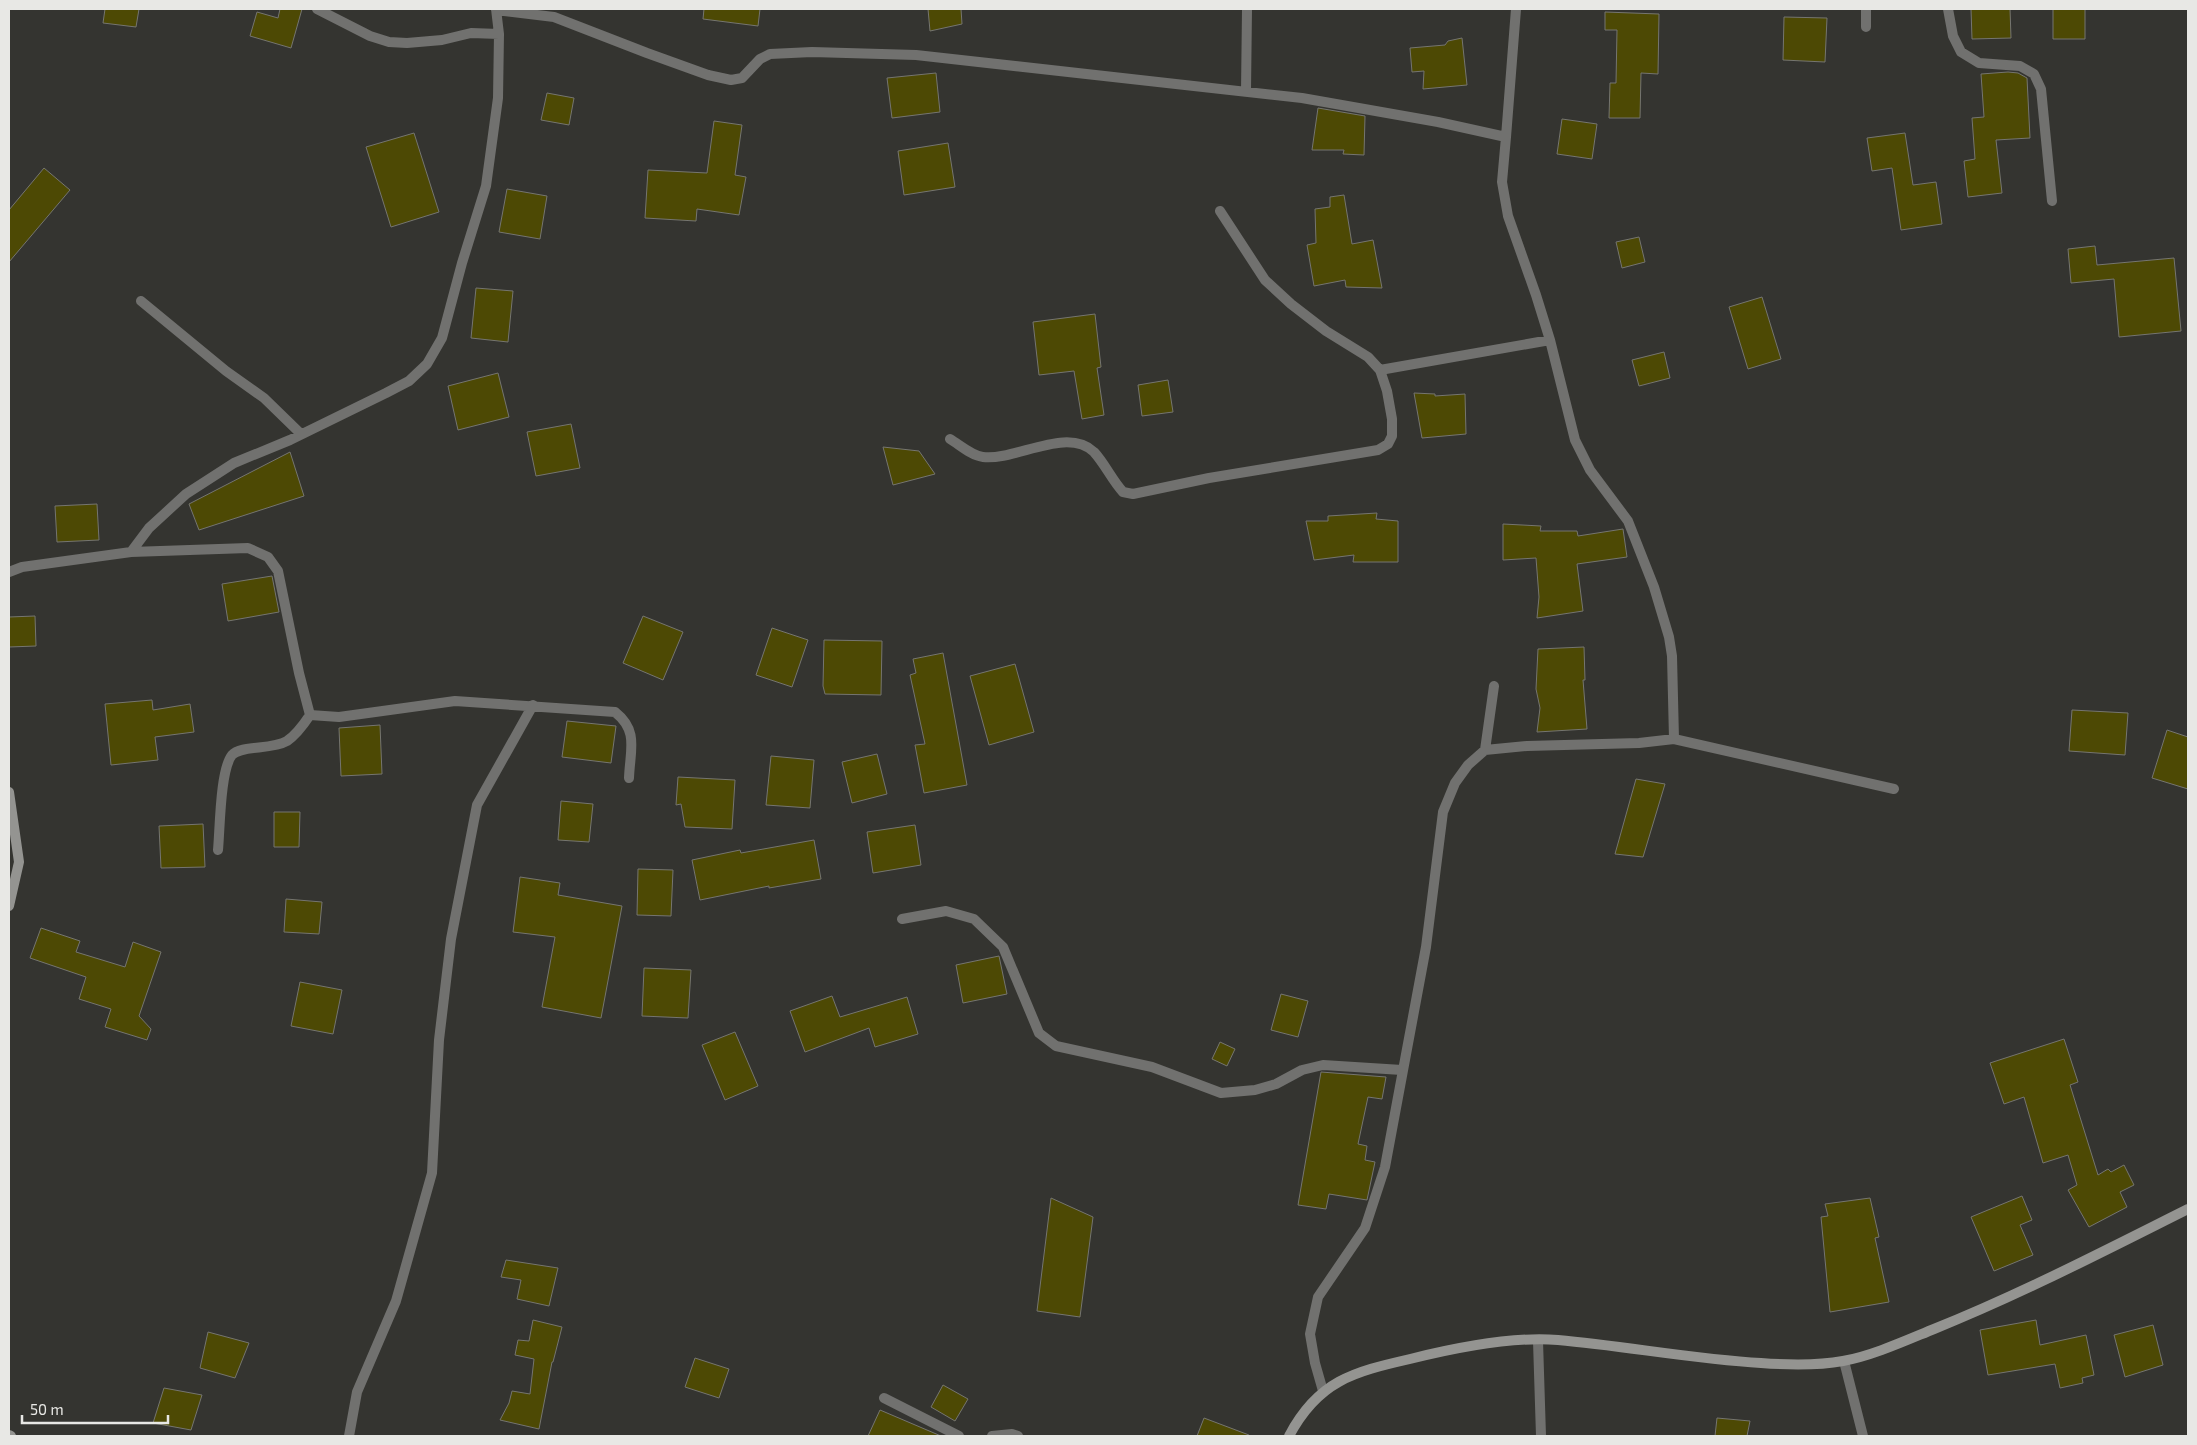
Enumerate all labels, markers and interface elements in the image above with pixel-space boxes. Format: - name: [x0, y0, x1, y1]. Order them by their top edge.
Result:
- scale bar: [22, 1392, 169, 1424]
- text: 50 m: [30, 1400, 64, 1418]

